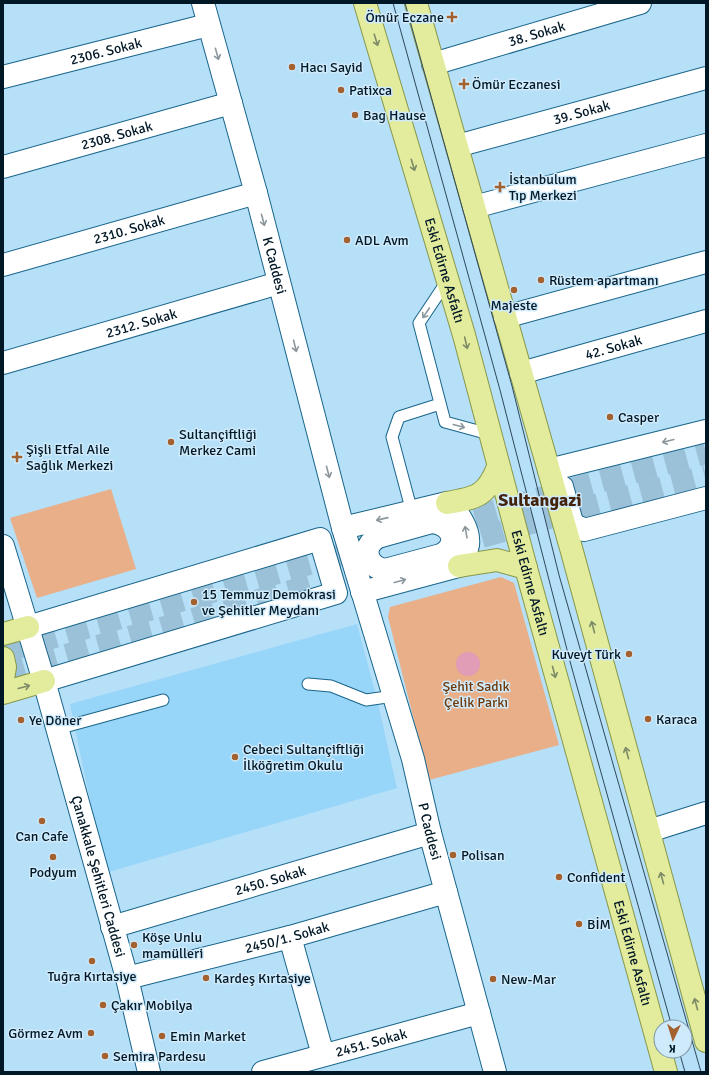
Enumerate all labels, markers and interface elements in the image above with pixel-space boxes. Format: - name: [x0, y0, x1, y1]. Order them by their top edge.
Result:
- place label: Ömür Eczane: [365, 9, 444, 26]
- marker: Ömür Eczane: [447, 12, 457, 22]
- street label: 38. Sokak: [506, 18, 567, 50]
- street label: 2306. Sokak: [68, 34, 143, 69]
- one-way arrow: [373, 34, 380, 47]
- one-way arrow: [214, 47, 221, 60]
- place label: Hacı Sayid: [300, 59, 363, 76]
- marker: Hacı Sayid: [287, 62, 297, 72]
- place label: Ömür Eczanesi: [472, 76, 561, 93]
- marker: Ömür Eczanesi: [459, 79, 469, 89]
- place label: Patixca: [349, 82, 392, 99]
- marker: Patixca: [336, 85, 346, 95]
- street label: 39. Sokak: [551, 97, 612, 128]
- place label: Bag Hause: [363, 107, 426, 124]
- marker: Bag Hause: [350, 110, 360, 120]
- street label: 2308. Sokak: [79, 118, 154, 154]
- one-way arrow: [410, 158, 417, 171]
- place label: İstanbulum Tıp Merkezi: [509, 171, 577, 204]
- marker: İstanbulum Tıp Merkezi: [494, 181, 506, 193]
- street label: 2310. Sokak: [92, 211, 167, 248]
- one-way arrow: [259, 213, 267, 226]
- street label: Eski Edirne Asfaltı: [421, 216, 468, 325]
- place label: ADL Avm: [355, 232, 409, 249]
- street label: K Caddesi: [259, 235, 290, 296]
- marker: ADL Avm: [342, 235, 352, 245]
- place label: Rüstem apartmanı: [549, 272, 659, 289]
- marker: Rüstem apartmanı: [536, 275, 546, 285]
- marker: Majeste: [509, 285, 519, 295]
- place label: Majeste: [490, 297, 538, 314]
- street label: 2312. Sokak: [104, 305, 179, 342]
- one-way arrow: [422, 307, 430, 318]
- street label: 42. Sokak: [583, 331, 644, 364]
- one-way arrow: [463, 337, 470, 350]
- one-way arrow: [292, 339, 300, 352]
- place label: Casper: [618, 409, 660, 426]
- marker: Casper: [605, 412, 615, 422]
- one-way arrow: [452, 423, 465, 430]
- place label: Sultançiftliği Merkez Cami: [179, 426, 257, 459]
- marker: Sultançiftliği Merkez Cami: [166, 437, 176, 447]
- one-way arrow: [662, 437, 675, 445]
- place label: Şişli Etfal Aile Sağlık Merkezi: [26, 441, 113, 474]
- marker: Şişli Etfal Aile Sağlık Merkezi: [11, 451, 23, 463]
- one-way arrow: [325, 465, 332, 478]
- district label: Sultangazi: [498, 489, 582, 511]
- one-way arrow: [376, 515, 389, 523]
- one-way arrow: [462, 526, 470, 539]
- street label: Eski Edirne Asfaltı: [507, 528, 552, 638]
- one-way arrow: [393, 577, 406, 585]
- place label: 15 Temmuz Demokrasi ve Şehitler Meydanı: [202, 586, 336, 619]
- marker: 15 Temmuz Demokrasi ve Şehitler Meydanı: [189, 597, 199, 607]
- one-way arrow: [589, 621, 596, 634]
- place label: Kuveyt Türk: [551, 646, 621, 663]
- marker: Kuveyt Türk: [624, 649, 634, 659]
- one-way arrow: [551, 665, 558, 678]
- park label: Şehit Sadık Çelik Parkı: [442, 678, 510, 711]
- one-way arrow: [17, 683, 30, 690]
- place label: Karaca: [656, 711, 697, 728]
- place label: Ye Döner: [29, 712, 82, 729]
- marker: Karaca: [643, 714, 653, 724]
- marker: Ye Döner: [16, 715, 26, 725]
- place label: Cebeci Sultançiftliği İlköğretim Okulu: [243, 741, 364, 774]
- one-way arrow: [623, 747, 630, 760]
- marker: Cebeci Sultançiftliği İlköğretim Okulu: [230, 752, 240, 762]
- street label: Çanakkale Şehitleri Caddesi: [67, 794, 129, 959]
- street label: P Caddesi: [414, 801, 445, 862]
- marker: Can Cafe: [37, 816, 47, 826]
- place label: Can Cafe: [15, 828, 69, 845]
- place label: Polisan: [461, 847, 505, 864]
- marker: Polisan: [448, 850, 458, 860]
- marker: Podyum: [48, 852, 58, 862]
- street label: 2450. Sokak: [233, 862, 308, 899]
- place label: Podyum: [29, 864, 77, 881]
- place label: Confident: [567, 869, 625, 886]
- marker: Confident: [554, 872, 564, 882]
- one-way arrow: [657, 872, 665, 885]
- street label: Eski Edirne Asfaltı: [610, 898, 655, 1008]
- place label: BİM: [587, 916, 611, 933]
- street label: 2450/1. Sokak: [243, 918, 331, 957]
- marker: BİM: [574, 919, 584, 929]
- place label: Köşe Unlu mamülleri: [142, 929, 203, 962]
- marker: Köşe Unlu mamülleri: [129, 940, 139, 950]
- marker: Tuğra Kırtasiye: [87, 956, 97, 966]
- place label: Tuğra Kırtasiye: [48, 968, 136, 985]
- place label: Kardeş Kırtasiye: [214, 970, 311, 987]
- place label: New-Mar: [501, 971, 557, 988]
- marker: Kardeş Kırtasiye: [201, 973, 211, 983]
- marker: New-Mar: [488, 974, 498, 984]
- place label: Çakır Mobilya: [111, 997, 193, 1014]
- one-way arrow: [692, 997, 699, 1010]
- marker: Çakır Mobilya: [98, 1000, 108, 1010]
- north arrow: [653, 1019, 693, 1059]
- place label: Görmez Avm: [8, 1025, 83, 1042]
- street label: 2451. Sokak: [334, 1025, 409, 1061]
- marker: Görmez Avm: [86, 1028, 96, 1038]
- place label: Emin Market: [170, 1028, 246, 1045]
- marker: Emin Market: [157, 1031, 167, 1041]
- text: K: [668, 1042, 676, 1055]
- place label: Semira Pardesu: [113, 1048, 206, 1065]
- marker: Semira Pardesu: [100, 1051, 110, 1061]

